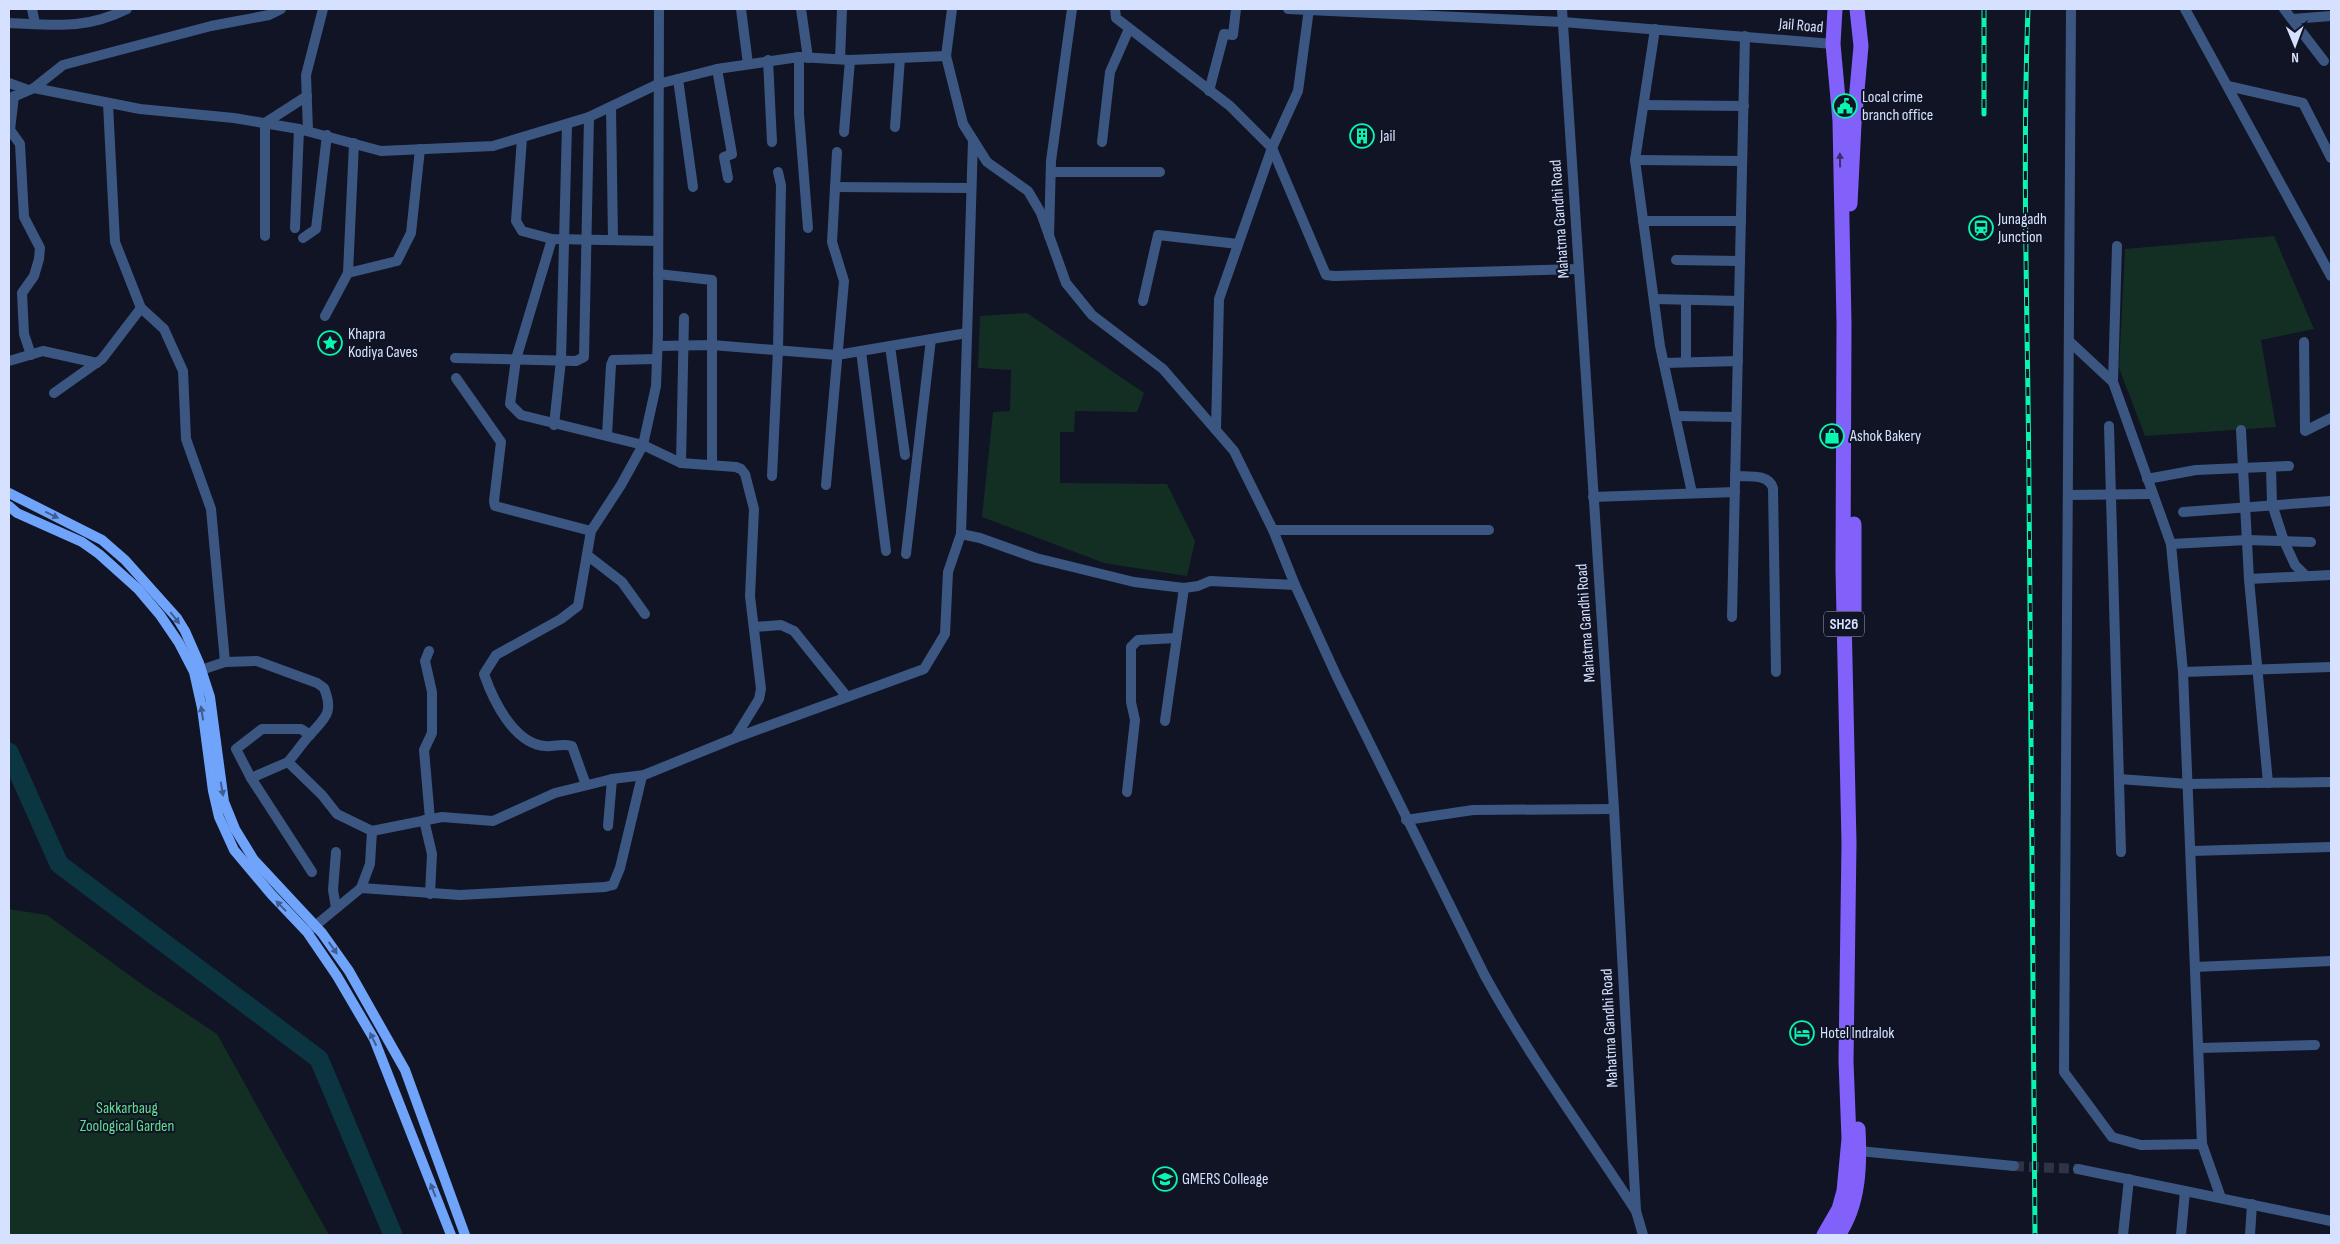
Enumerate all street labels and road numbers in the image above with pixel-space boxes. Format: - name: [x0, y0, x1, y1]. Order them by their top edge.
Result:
- street label: Jail Road: [1777, 15, 1824, 37]
- street label: Mahatma Gandhi Road: [1546, 159, 1574, 279]
- street label: Mahatma Gandhi Road: [1572, 563, 1600, 683]
- road number: SH26: [1824, 612, 1864, 636]
- street label: Mahatma Gandhi Road: [1597, 968, 1623, 1088]

